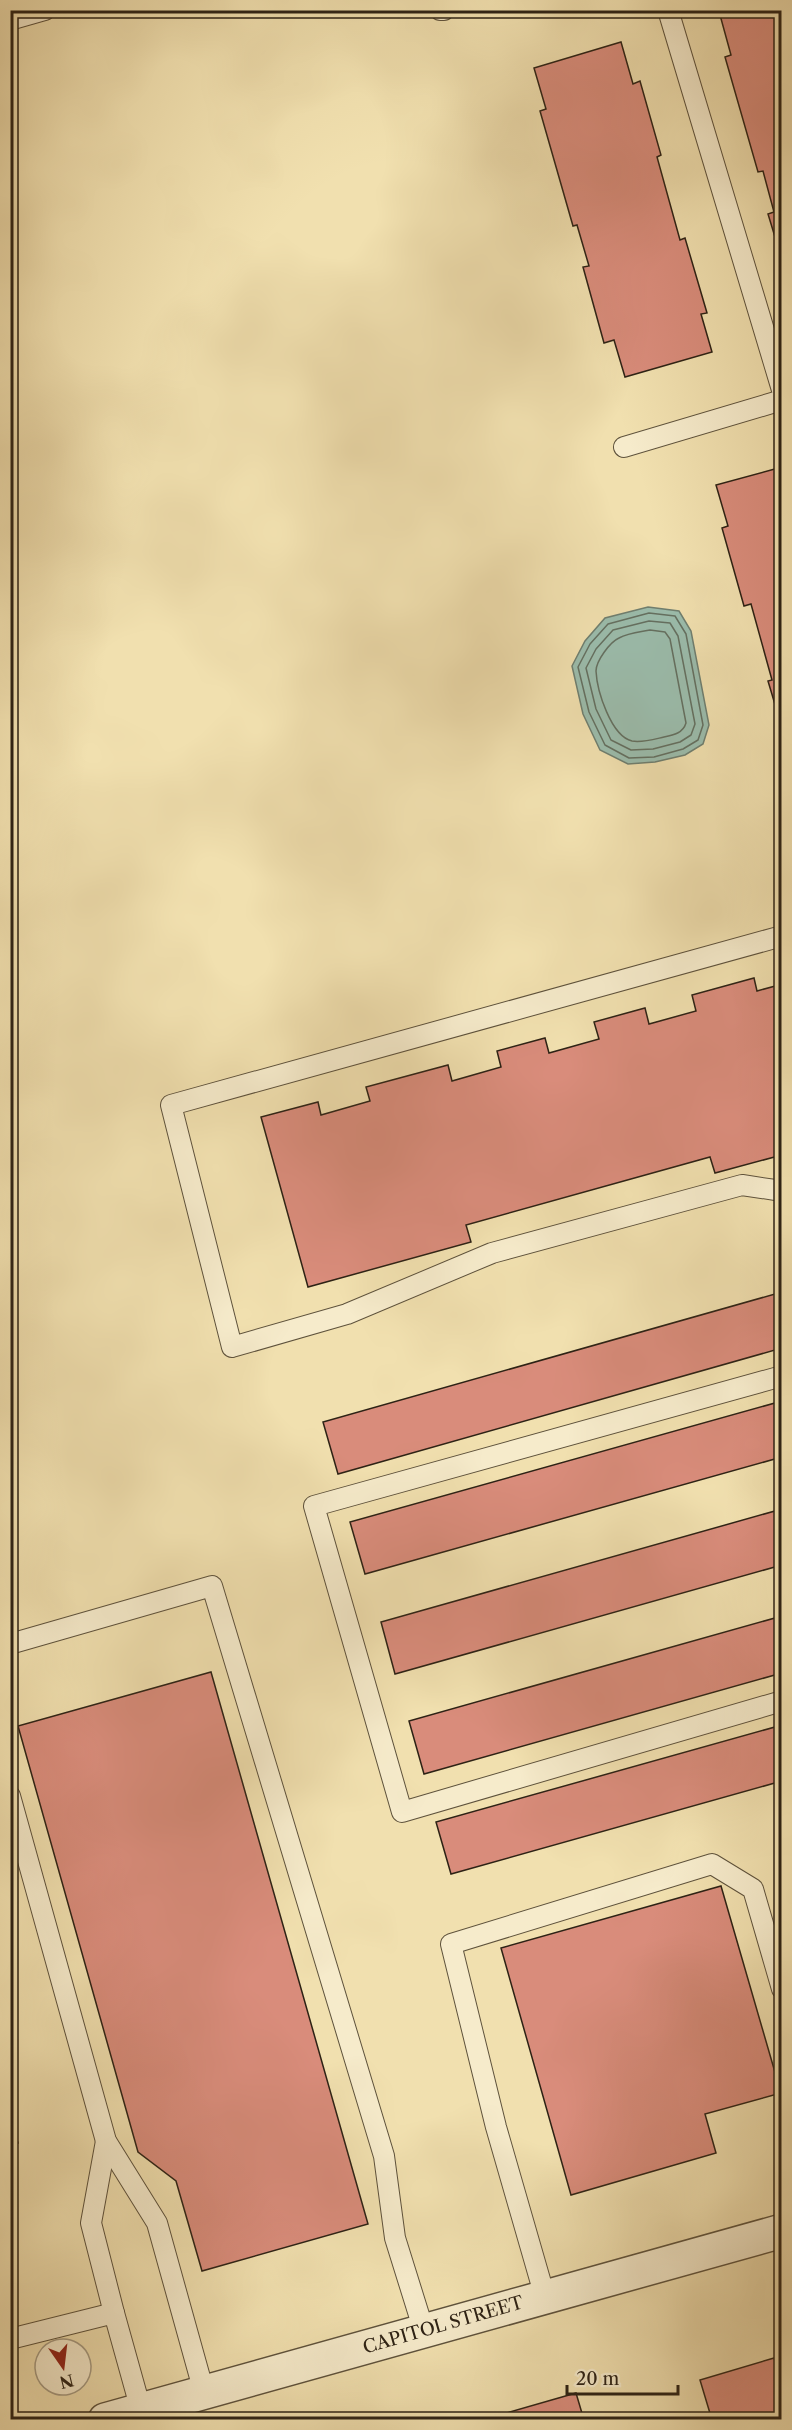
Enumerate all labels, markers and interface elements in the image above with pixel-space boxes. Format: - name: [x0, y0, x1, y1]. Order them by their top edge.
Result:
- street label: CAPITOL STREET: [360, 2291, 526, 2358]
- north arrow: [33, 2337, 93, 2397]
- scale bar: [567, 2358, 678, 2396]
- text: 20 m: [576, 2368, 620, 2390]
- text: N: [57, 2370, 76, 2393]

